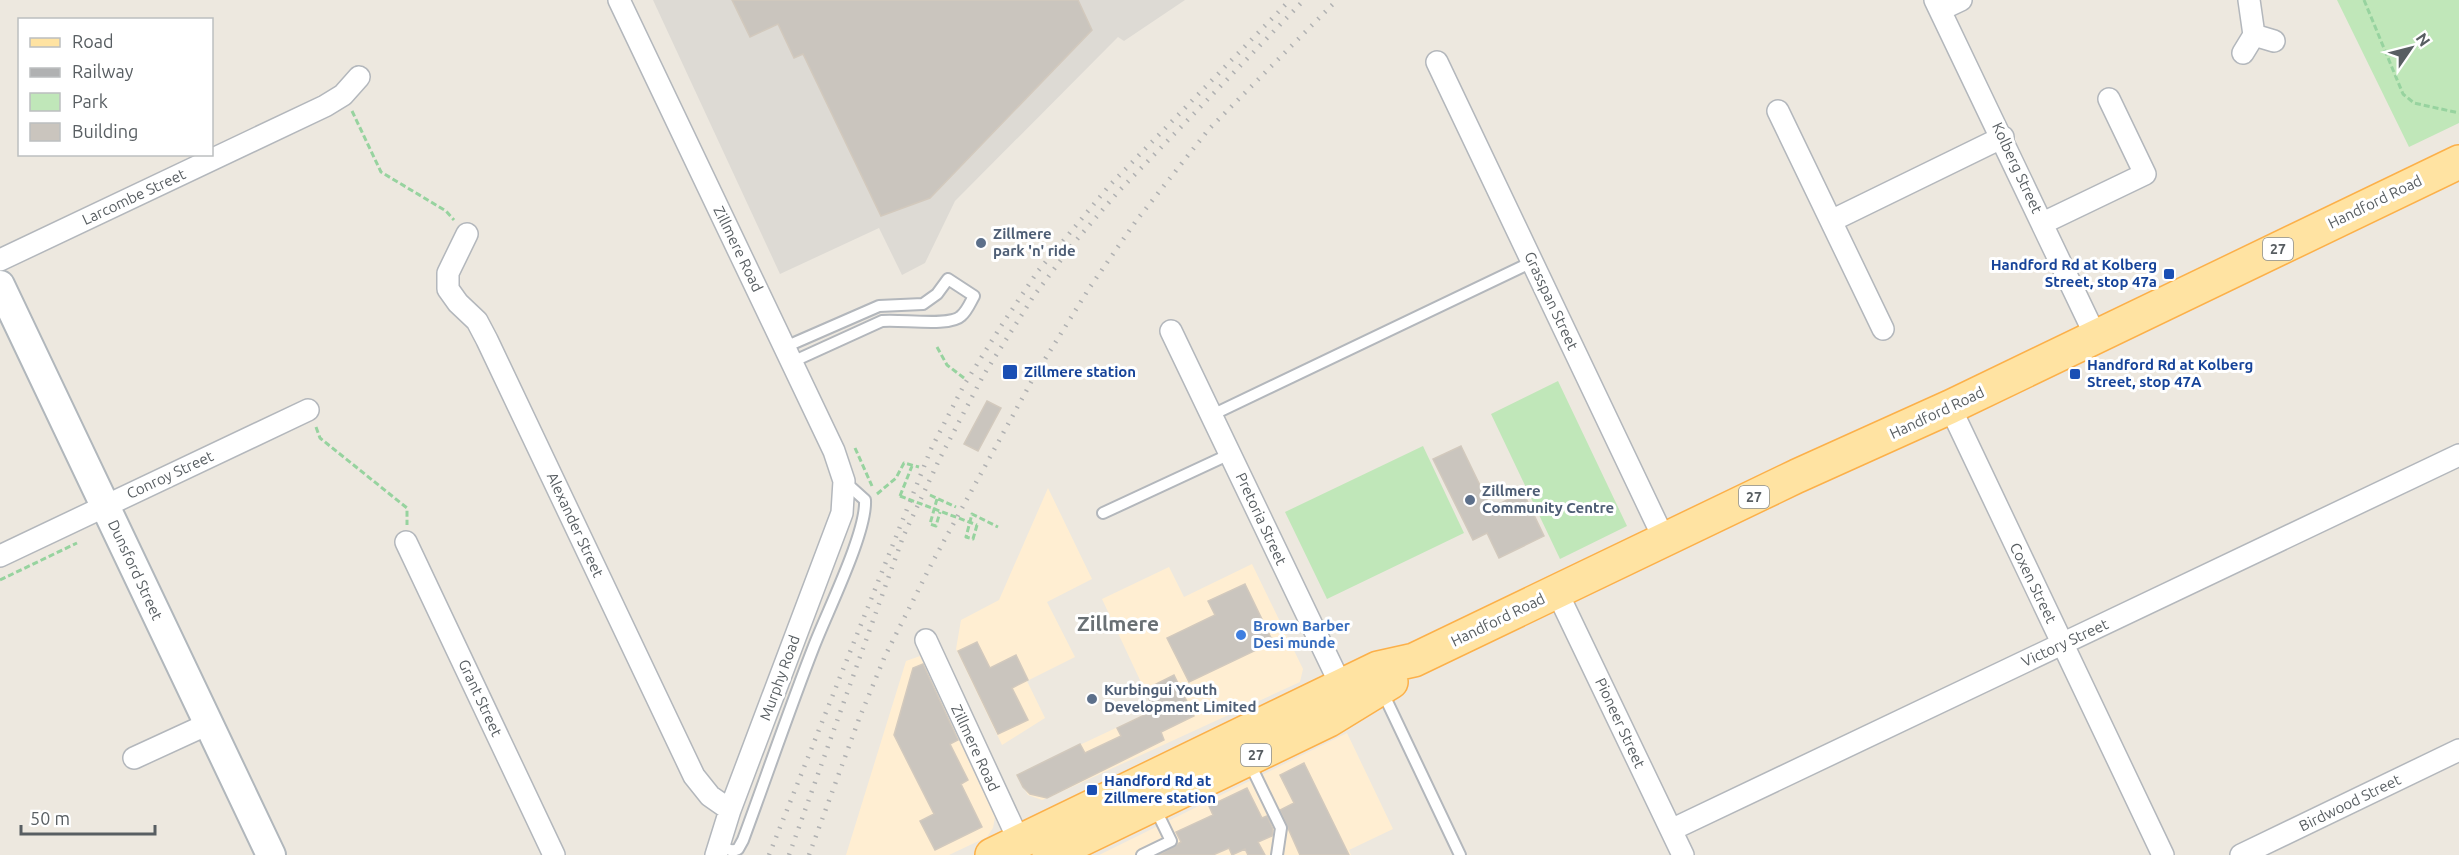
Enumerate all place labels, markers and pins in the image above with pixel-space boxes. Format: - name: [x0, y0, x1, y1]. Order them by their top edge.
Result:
- place label: Zillmere park 'n' ride: [993, 225, 1076, 259]
- marker: Zillmere park 'n' ride: [974, 236, 988, 250]
- place label: Handford Rd at Kolberg Street, stop 47a: [1991, 256, 2157, 290]
- marker: Handford Rd at Kolberg Street, stop 47a: [2162, 267, 2176, 281]
- place label: Handford Rd at Kolberg Street, stop 47A: [2087, 356, 2253, 390]
- marker: Zillmere station: [1001, 363, 1019, 381]
- place label: Zillmere station: [1024, 363, 1136, 380]
- marker: Handford Rd at Kolberg Street, stop 47A: [2068, 367, 2082, 381]
- place label: Zillmere Community Centre: [1482, 482, 1614, 516]
- marker: Zillmere Community Centre: [1463, 493, 1477, 507]
- place label: Brown Barber Desi munde: [1253, 617, 1351, 651]
- marker: Brown Barber Desi munde: [1234, 628, 1248, 642]
- place label: Kurbingui Youth Development Limited: [1104, 681, 1256, 715]
- marker: Kurbingui Youth Development Limited: [1085, 692, 1099, 706]
- place label: Handford Rd at Zillmere station: [1104, 772, 1216, 806]
- marker: Handford Rd at Zillmere station: [1085, 783, 1099, 797]

